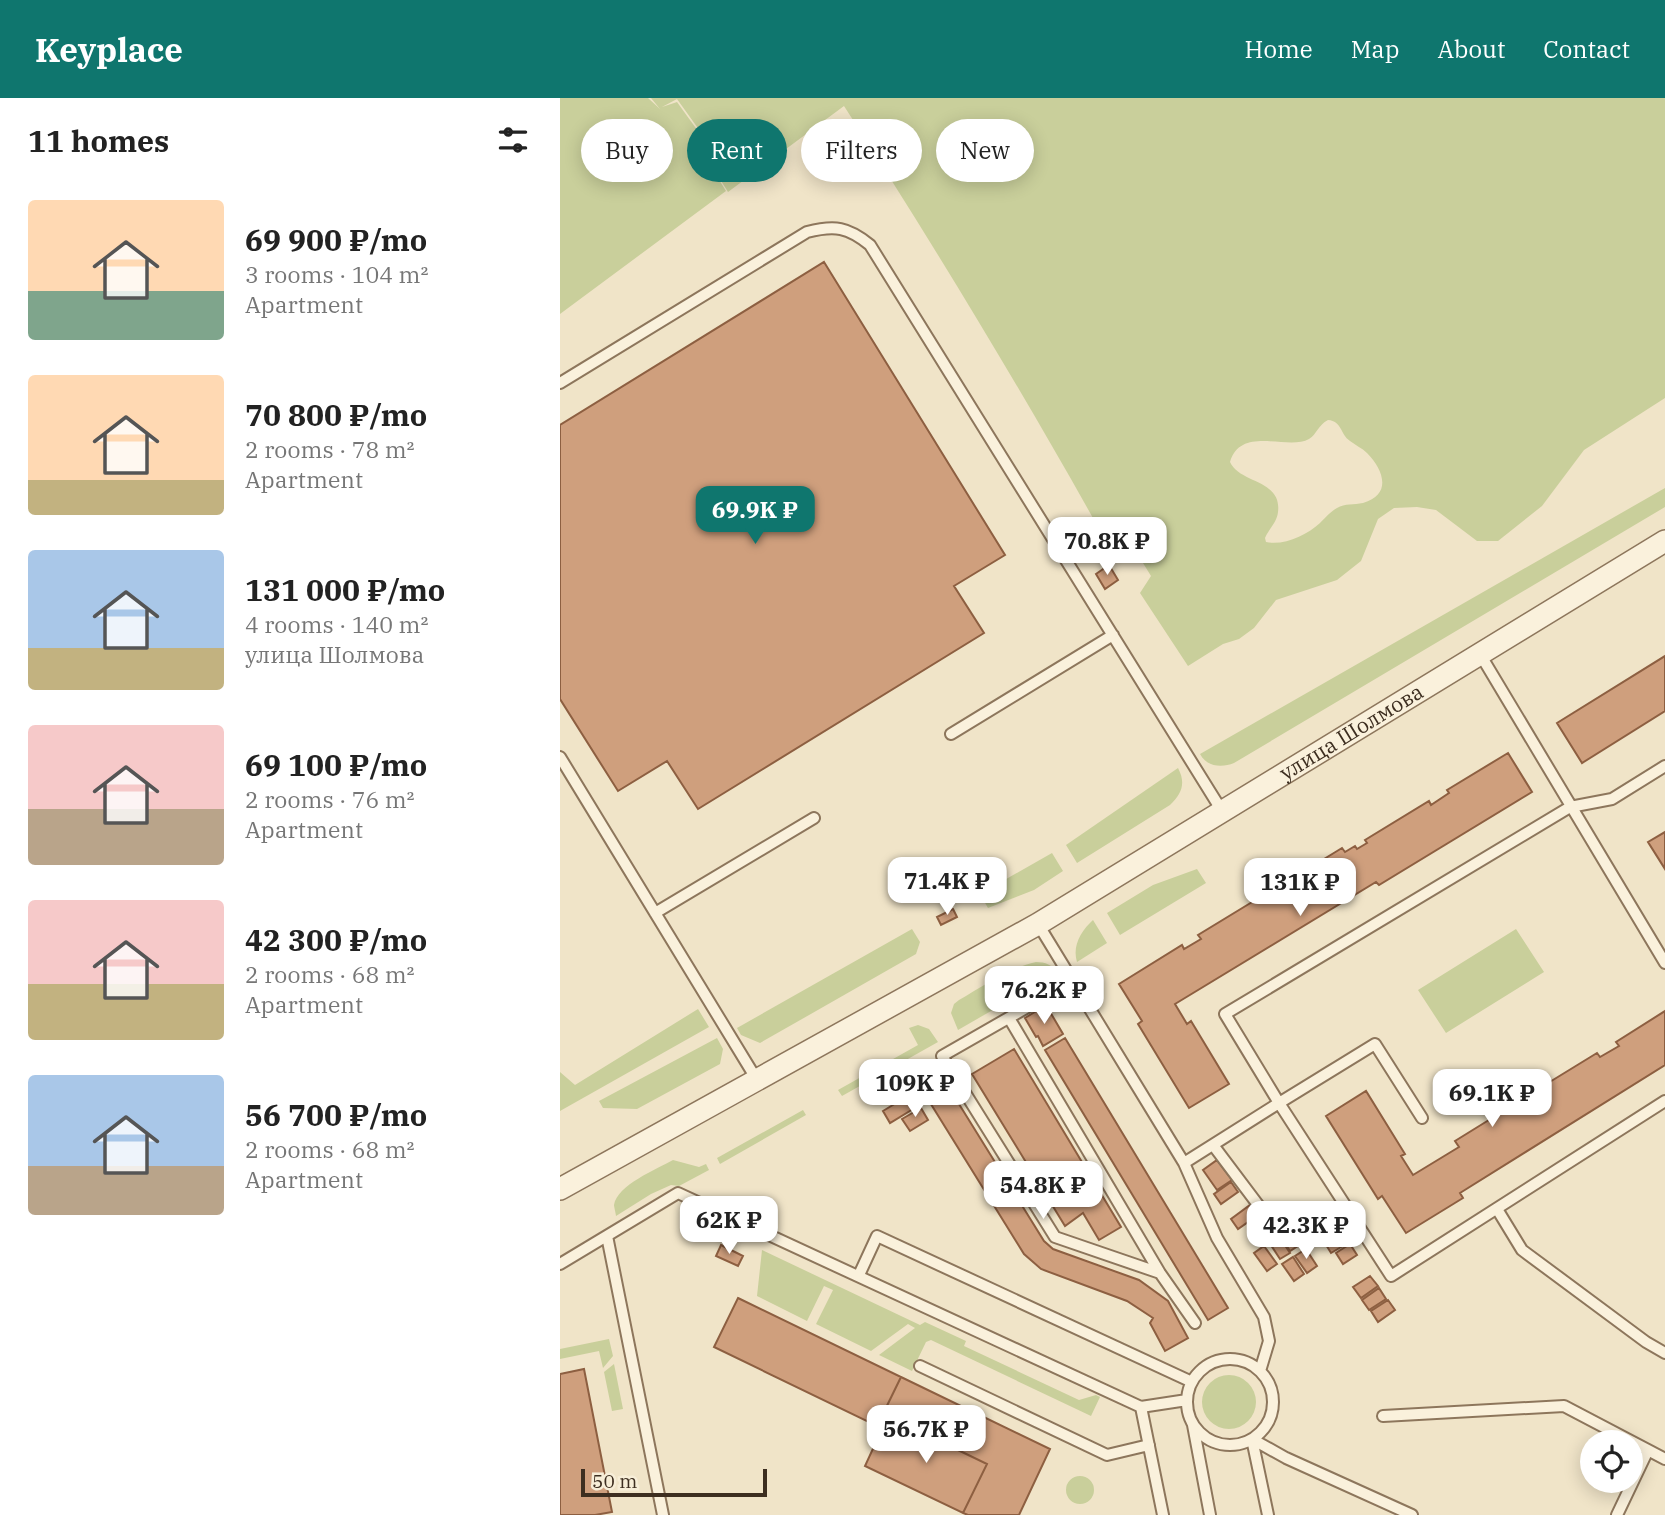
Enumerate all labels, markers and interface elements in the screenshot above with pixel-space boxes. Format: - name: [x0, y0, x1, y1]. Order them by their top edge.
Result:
- text: Keyplace: [35, 28, 183, 71]
- text: Home: [1245, 33, 1313, 65]
- text: Map: [1351, 33, 1399, 65]
- text: About: [1437, 33, 1505, 65]
- text: Contact: [1543, 33, 1630, 65]
- chip: Buy: [581, 119, 673, 182]
- chip: Rent: [687, 119, 787, 182]
- chip: Filters: [801, 119, 922, 182]
- chip: New: [936, 119, 1034, 182]
- text: 11 homes: [28, 121, 169, 160]
- icon: filters: [494, 121, 532, 159]
- text: 69 900 ₽/mo: [245, 220, 427, 259]
- icon: home: [84, 228, 168, 312]
- text: 3 rooms · 104 m²: [245, 259, 428, 289]
- text: Apartment: [245, 289, 363, 319]
- text: 70 800 ₽/mo: [245, 395, 427, 434]
- icon: home: [84, 403, 168, 487]
- text: 2 rooms · 78 m²: [245, 434, 415, 464]
- text: Apartment: [245, 464, 363, 494]
- pin: 69.9K ₽: [690, 486, 820, 546]
- text: 69.9K ₽: [712, 494, 798, 524]
- pin: 70.8K ₽: [1042, 518, 1172, 577]
- text: 70.8K ₽: [1064, 525, 1150, 555]
- text: 131 000 ₽/mo: [245, 570, 445, 609]
- icon: home: [84, 578, 168, 662]
- text: 4 rooms · 140 m²: [245, 609, 428, 639]
- text: улица Шолмова: [245, 639, 424, 669]
- street label: улица Шолмова: [1274, 677, 1428, 786]
- text: 69 100 ₽/mo: [245, 745, 427, 784]
- icon: home: [84, 753, 168, 837]
- text: 2 rooms · 76 m²: [245, 784, 415, 814]
- text: Apartment: [245, 814, 363, 844]
- pin: 71.4K ₽: [882, 858, 1012, 917]
- pin: 131K ₽: [1243, 858, 1357, 918]
- text: 71.4K ₽: [904, 865, 990, 895]
- text: 131K ₽: [1260, 866, 1340, 896]
- text: 42 300 ₽/mo: [245, 920, 427, 959]
- icon: home: [84, 928, 168, 1012]
- text: 2 rooms · 68 m²: [245, 959, 415, 989]
- pin: 76.2K ₽: [979, 967, 1109, 1026]
- text: 76.2K ₽: [1001, 974, 1087, 1004]
- text: Apartment: [245, 989, 363, 1019]
- pin: 109K ₽: [858, 1060, 972, 1119]
- text: 109K ₽: [875, 1067, 955, 1097]
- pin: 69.1K ₽: [1427, 1070, 1557, 1129]
- text: 69.1K ₽: [1449, 1077, 1535, 1107]
- text: 56 700 ₽/mo: [245, 1095, 427, 1134]
- icon: home: [84, 1103, 168, 1187]
- text: 2 rooms · 68 m²: [245, 1134, 415, 1164]
- pin: 54.8K ₽: [978, 1162, 1108, 1221]
- text: Apartment: [245, 1164, 363, 1194]
- text: 54.8K ₽: [1000, 1169, 1086, 1199]
- pin: 62K ₽: [680, 1196, 778, 1256]
- pin: 42.3K ₽: [1241, 1202, 1371, 1261]
- text: 62K ₽: [696, 1204, 762, 1234]
- text: 42.3K ₽: [1263, 1209, 1349, 1239]
- pin: 56.7K ₽: [861, 1406, 991, 1465]
- text: 56.7K ₽: [883, 1413, 969, 1443]
- map controls: [1580, 1430, 1643, 1493]
- button: locate: [1580, 1430, 1643, 1493]
- scale bar: [581, 1466, 766, 1498]
- text: 50 m: [592, 1469, 637, 1493]

